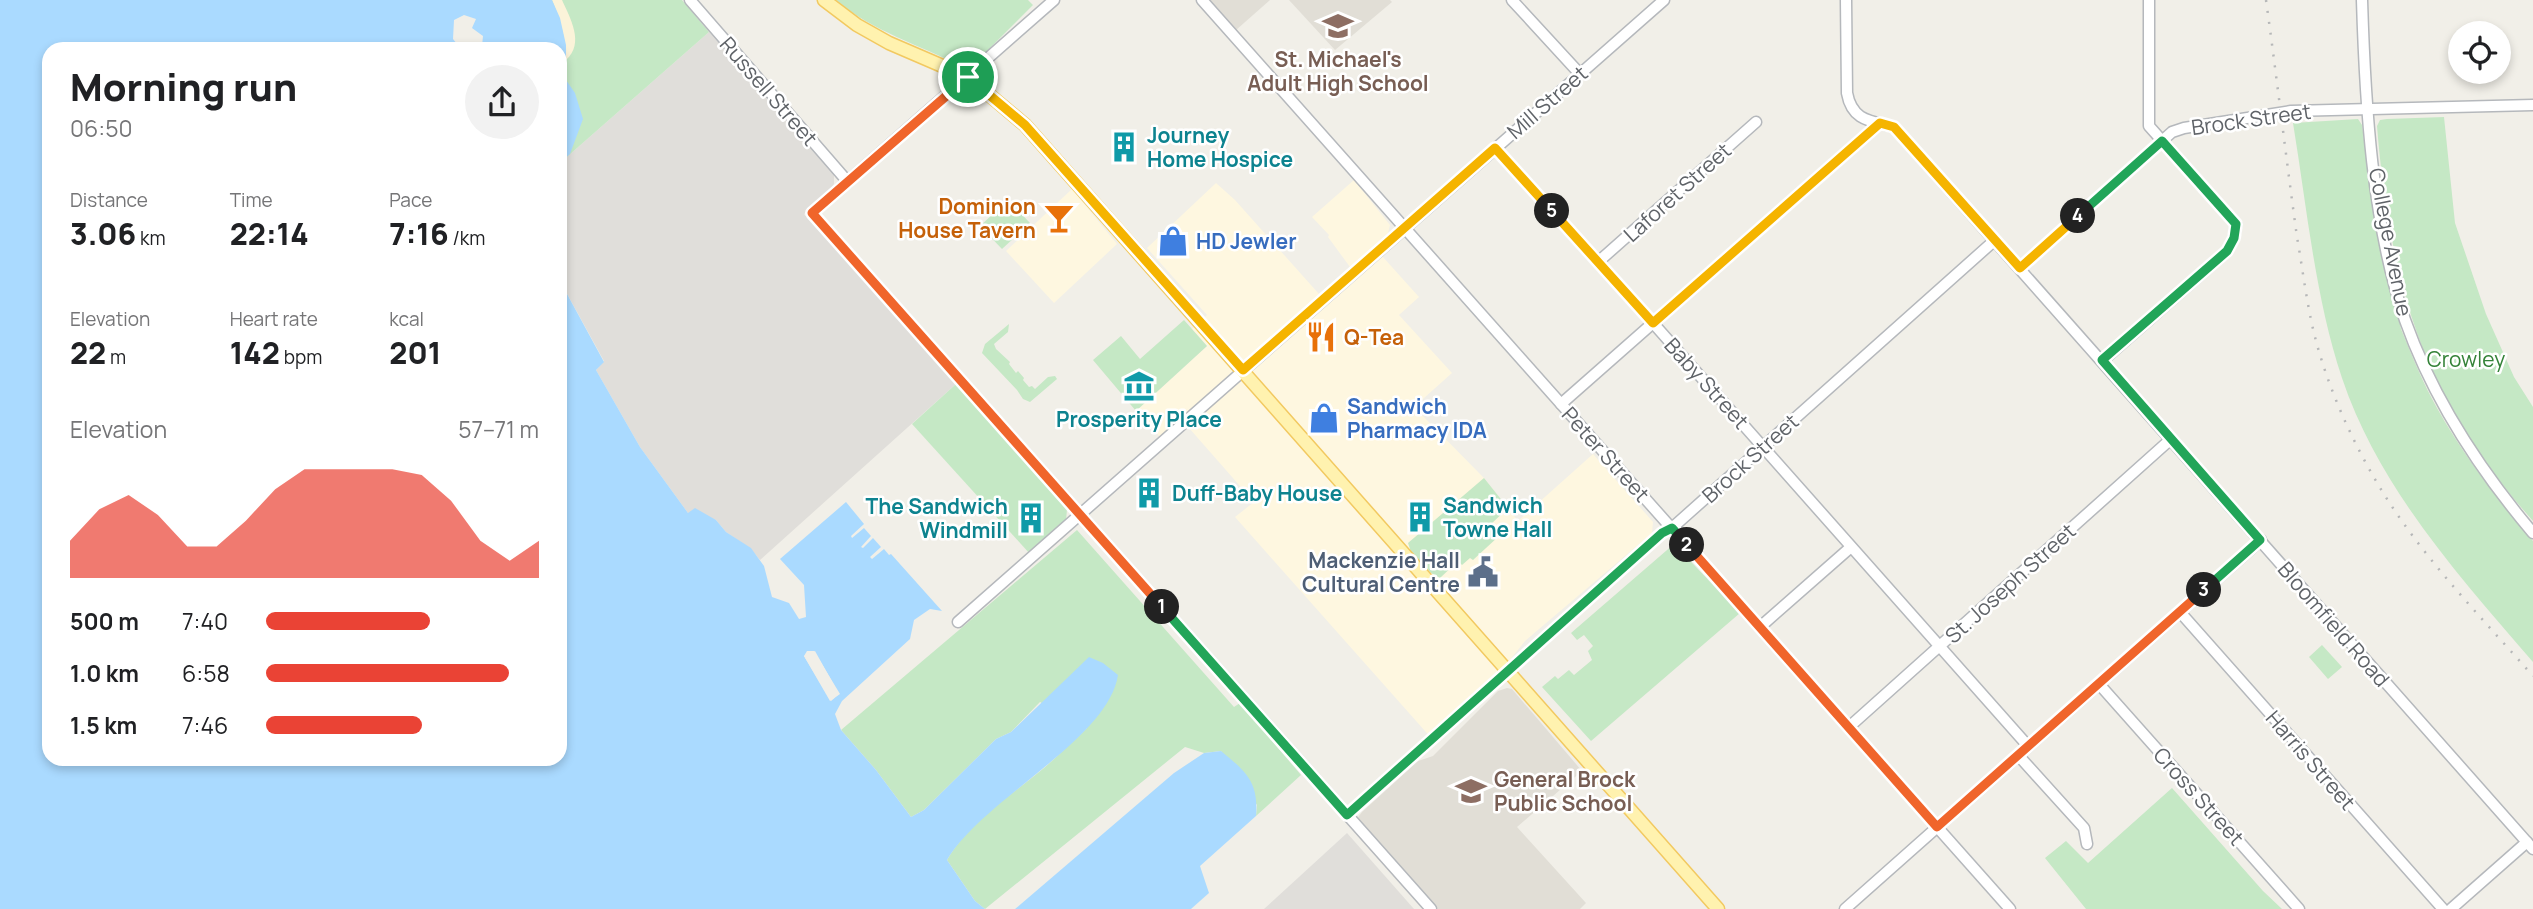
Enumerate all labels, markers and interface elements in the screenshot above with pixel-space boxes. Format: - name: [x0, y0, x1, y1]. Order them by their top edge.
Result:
- school or university icon: St. Michael's Adult High School: [1321, 9, 1355, 43]
- map controls: [2448, 21, 2511, 84]
- button: locate: [2448, 21, 2511, 84]
- street label: Russell Street: [714, 31, 824, 151]
- place label: St. Michael's Adult High School: [1247, 45, 1429, 97]
- pin: [938, 47, 998, 107]
- icon: arrive: [949, 58, 987, 96]
- street label: Mill Street: [1501, 59, 1593, 145]
- text: Morning run: [70, 60, 297, 112]
- button: share: [465, 65, 539, 139]
- street label: Brock Street: [2189, 97, 2313, 141]
- text: 06:50: [70, 112, 133, 144]
- place label: Journey Home Hospice: [1147, 121, 1293, 173]
- building icon: Journey Home Hospice: [1107, 130, 1141, 164]
- street label: Laforet Street: [1617, 136, 1737, 248]
- street label: College Avenue: [2363, 166, 2419, 318]
- text: Distance: [70, 187, 148, 213]
- text: Time: [230, 187, 273, 213]
- text: Pace: [389, 187, 432, 213]
- place label: Dominion House Tavern: [898, 192, 1036, 244]
- pin: 5: [1534, 194, 1570, 228]
- text: 5: [1546, 197, 1557, 223]
- pin: 4: [2060, 198, 2096, 234]
- bar icon: Dominion House Tavern: [1042, 201, 1076, 235]
- text: 4: [2072, 202, 2083, 228]
- text: 3.06: [70, 213, 136, 254]
- text: 22:14: [230, 213, 309, 254]
- text: 7:16: [389, 213, 449, 254]
- shop icon: HD Jewler: [1156, 224, 1190, 258]
- text: km: [136, 225, 166, 251]
- text: /km: [449, 225, 485, 251]
- place label: HD Jewler: [1196, 227, 1297, 255]
- text: Elevation: [70, 306, 150, 332]
- text: Heart rate: [230, 306, 318, 332]
- text: kcal: [389, 306, 424, 332]
- restaurant icon: Q-Tea: [1304, 320, 1338, 354]
- place label: Q-Tea: [1344, 323, 1404, 351]
- text: 22: [70, 332, 106, 373]
- text: 142: [230, 332, 280, 373]
- text: 201: [389, 332, 441, 373]
- street label: Baby Street: [1659, 332, 1755, 434]
- text: m: [106, 344, 126, 370]
- text: bpm: [280, 344, 322, 370]
- park label: Crowley: [2427, 345, 2505, 373]
- museum icon: Prosperity Place: [1122, 369, 1156, 403]
- place label: Sandwich Pharmacy IDA: [1347, 392, 1487, 444]
- shop icon: Sandwich Pharmacy IDA: [1307, 401, 1341, 435]
- street label: Peter Street: [1556, 401, 1656, 507]
- place label: Prosperity Place: [1056, 405, 1222, 433]
- street label: Brock Street: [1696, 407, 1804, 509]
- text: Elevation: [70, 413, 167, 445]
- text: 57–71 m: [458, 413, 539, 445]
- building icon: Duff-Baby House: [1132, 476, 1166, 510]
- place label: Duff-Baby House: [1172, 479, 1342, 507]
- place label: Sandwich Towne Hall: [1443, 491, 1552, 543]
- place label: The Sandwich Windmill: [866, 492, 1008, 544]
- building icon: Sandwich Towne Hall: [1403, 500, 1437, 534]
- building icon: The Sandwich Windmill: [1014, 501, 1048, 535]
- street label: St. Joseph Street: [1939, 517, 2081, 649]
- pin: 2: [1670, 528, 1704, 562]
- text: 2: [1681, 531, 1692, 557]
- place label: Mackenzie Hall Cultural Centre: [1302, 546, 1460, 598]
- public building icon: Mackenzie Hall Cultural Centre: [1466, 555, 1500, 589]
- street label: Bloomfield Road: [2272, 556, 2396, 692]
- pin: 3: [2186, 572, 2222, 608]
- text: 3: [2198, 576, 2209, 602]
- pin: 1: [1144, 590, 1180, 624]
- text: 1: [1157, 593, 1166, 619]
- text: 500 m: [70, 605, 139, 637]
- text: 7:40: [182, 605, 228, 637]
- text: 1.0 km: [70, 657, 139, 689]
- text: 6:58: [182, 657, 230, 689]
- street label: Harris Street: [2260, 704, 2362, 816]
- text: 1.5 km: [70, 709, 137, 741]
- text: 7:46: [182, 709, 228, 741]
- street label: Cross Street: [2148, 741, 2250, 851]
- place label: General Brock Public School: [1494, 765, 1636, 817]
- school or university icon: General Brock Public School: [1454, 774, 1488, 808]

